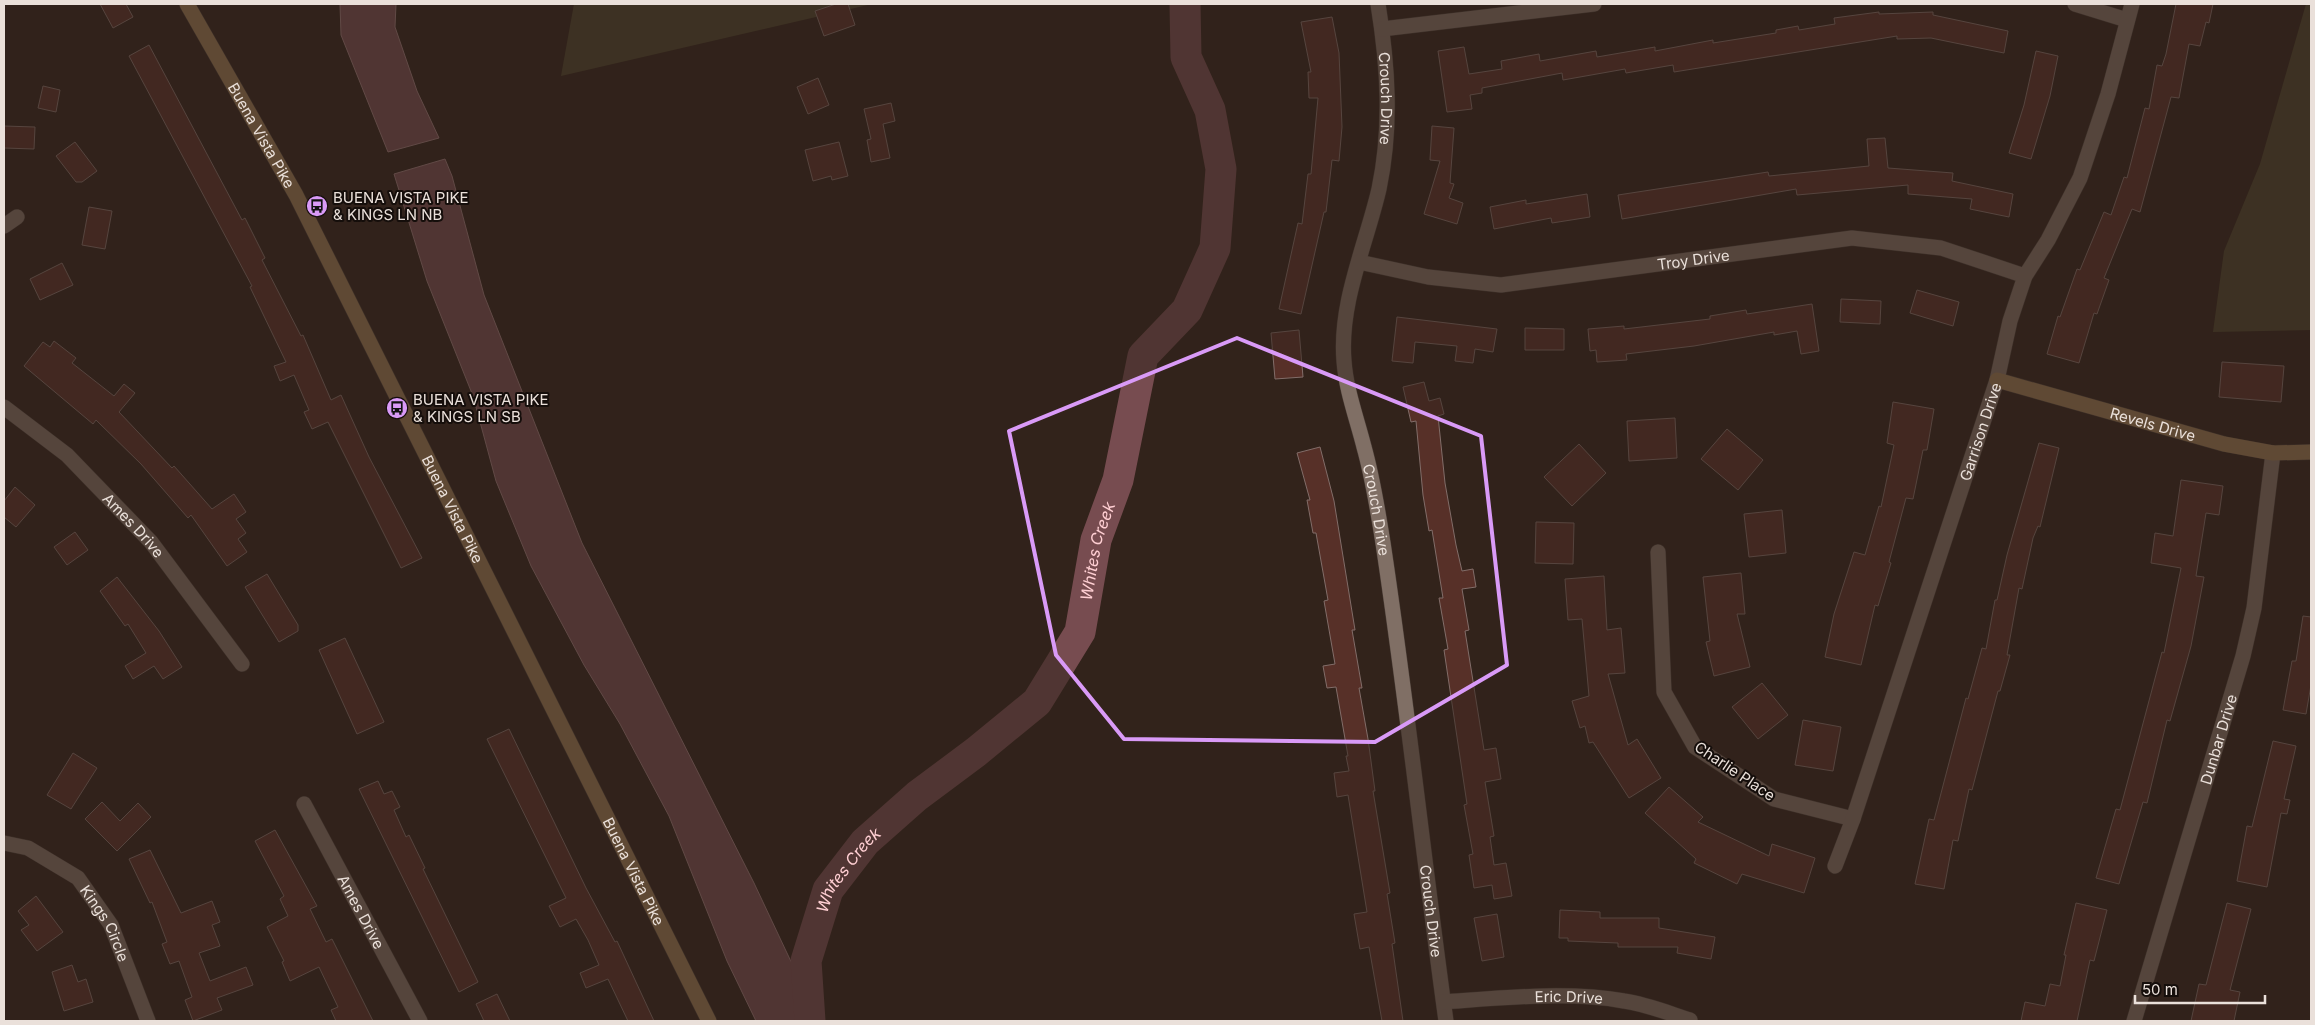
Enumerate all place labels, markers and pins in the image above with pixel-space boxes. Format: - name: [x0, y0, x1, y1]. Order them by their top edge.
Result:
- place label: BUENA VISTA PIKE & KINGS LN NB: [333, 188, 469, 224]
- bus stop icon: BUENA VISTA PIKE & KINGS LN NB: [305, 194, 329, 218]
- place label: BUENA VISTA PIKE & KINGS LN SB: [413, 390, 549, 426]
- bus stop icon: BUENA VISTA PIKE & KINGS LN SB: [385, 396, 409, 420]

